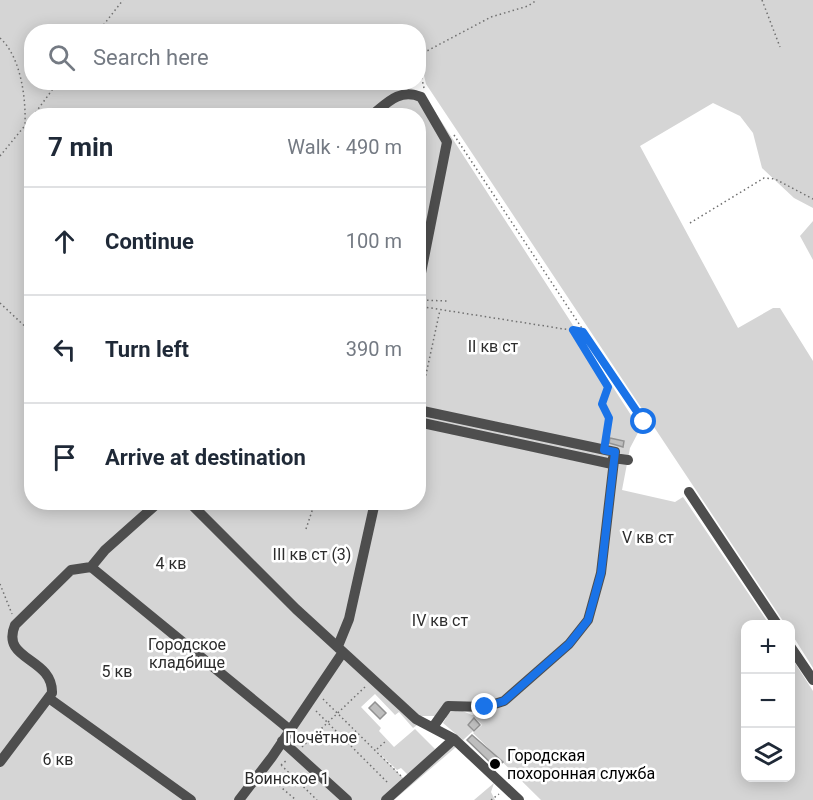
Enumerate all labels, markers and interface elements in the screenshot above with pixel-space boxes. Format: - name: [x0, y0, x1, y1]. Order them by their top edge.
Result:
- search box: [24, 24, 426, 90]
- icon: search: [45, 41, 78, 74]
- text: Search here: [93, 45, 209, 70]
- text: 7 min: [48, 132, 113, 162]
- text: Walk · 490 m: [287, 135, 402, 159]
- icon: ahead: [48, 225, 81, 258]
- text: Continue: [105, 229, 194, 254]
- text: 100 m: [346, 229, 402, 253]
- icon: left: [48, 333, 81, 366]
- text: Turn left: [105, 337, 189, 362]
- text: 390 m: [346, 337, 402, 361]
- park label: II кв ст: [468, 337, 519, 356]
- route start: [630, 408, 656, 434]
- icon: arrive: [48, 441, 81, 474]
- text: Arrive at destination: [105, 445, 306, 470]
- park label: V кв ст: [622, 528, 674, 547]
- park label: III кв ст (3): [273, 545, 351, 564]
- park label: 4 кв: [156, 554, 186, 573]
- park label: IV кв ст: [412, 611, 468, 630]
- map controls: [741, 620, 795, 782]
- button: +: [741, 620, 795, 674]
- park label: Городское кладбище: [148, 635, 226, 672]
- park label: 5 кв: [102, 662, 132, 681]
- button: −: [741, 674, 795, 728]
- route end: [471, 693, 497, 719]
- park label: Почётное: [285, 728, 357, 747]
- button: layers: [741, 728, 795, 782]
- place label: Городская похоронная служба: [507, 746, 655, 783]
- park label: 6 кв: [43, 750, 73, 769]
- marker: Городская похоронная служба: [488, 757, 502, 771]
- park label: Воинское 1: [245, 769, 329, 788]

